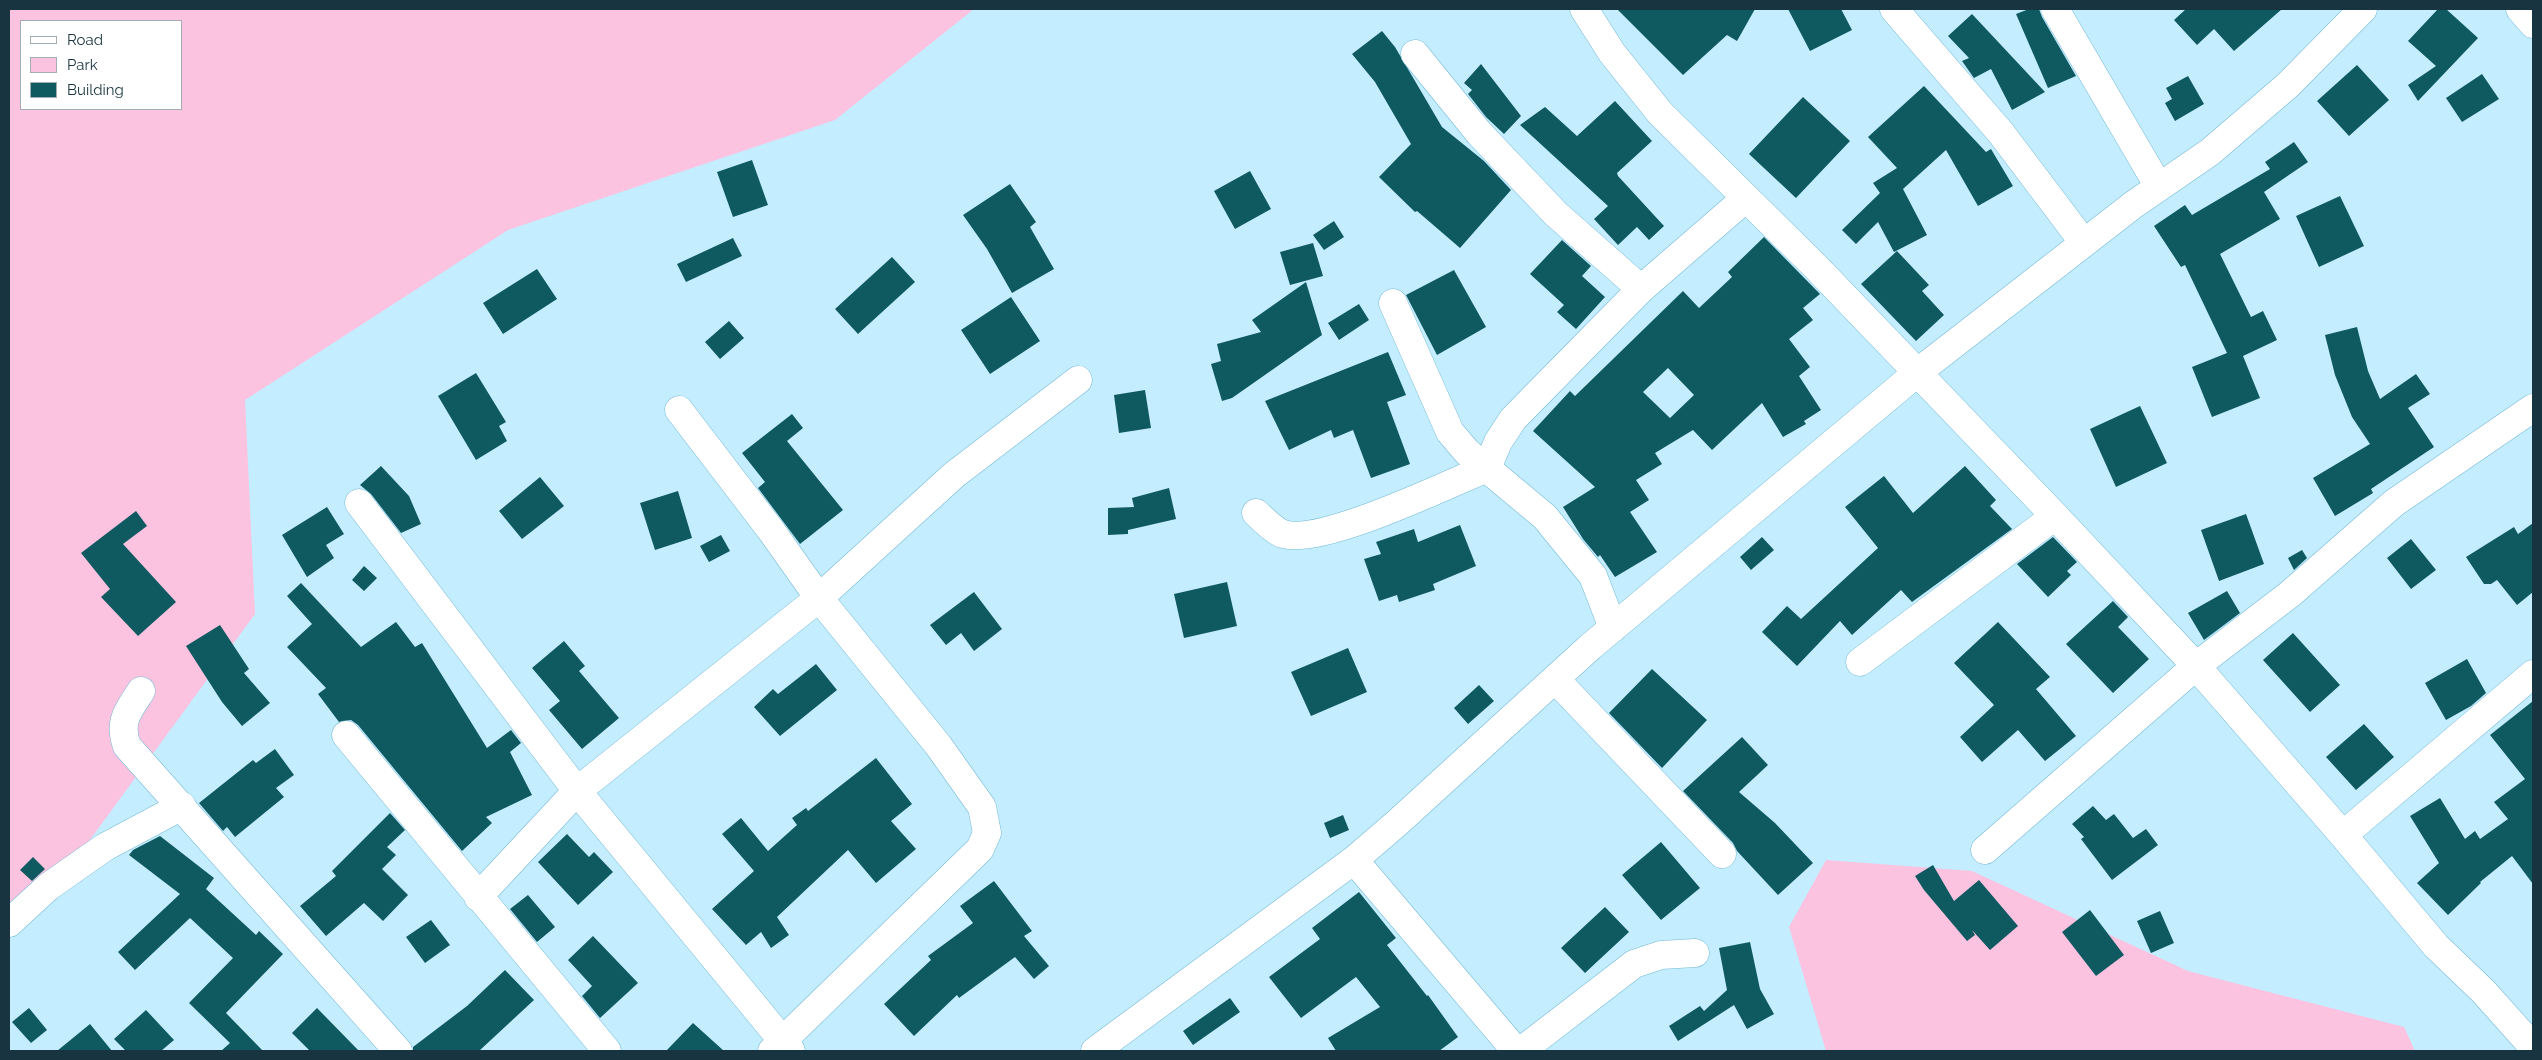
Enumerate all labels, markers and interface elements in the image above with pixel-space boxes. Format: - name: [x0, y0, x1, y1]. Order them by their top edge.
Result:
- legend: [20, 20, 182, 110]
- text: Road: [67, 31, 103, 49]
- text: Park: [67, 56, 98, 74]
- text: Building: [67, 81, 124, 99]

